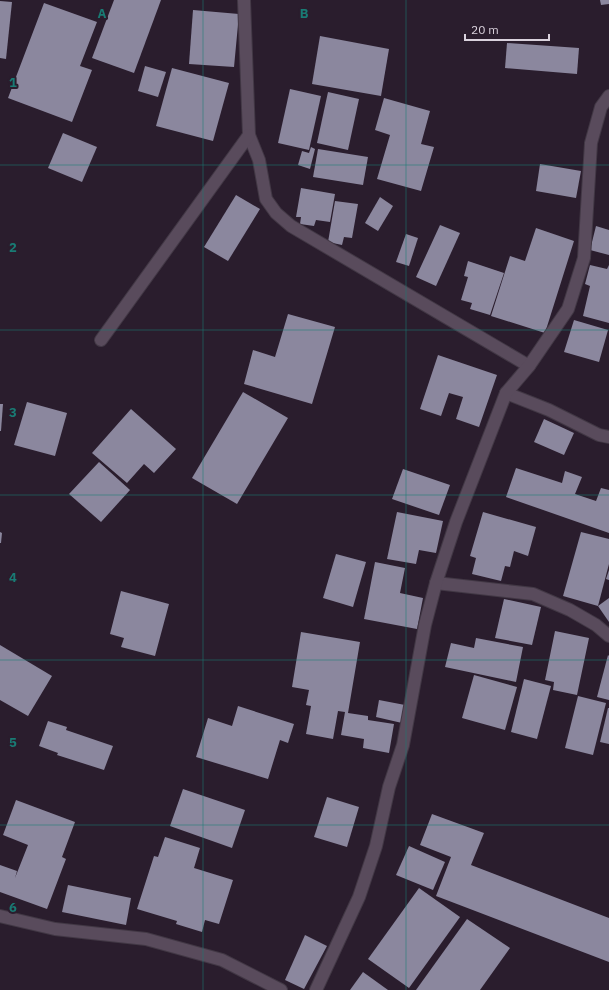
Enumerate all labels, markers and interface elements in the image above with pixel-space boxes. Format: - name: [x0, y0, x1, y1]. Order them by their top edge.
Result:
- text: A: [98, 5, 107, 22]
- text: B: [300, 5, 309, 22]
- scale bar: [465, 16, 549, 42]
- text: 20 m: [471, 22, 499, 37]
- text: 1: [9, 74, 17, 91]
- text: 2: [9, 239, 17, 256]
- text: 3: [9, 404, 17, 421]
- text: 4: [9, 569, 17, 586]
- text: 5: [9, 734, 17, 751]
- text: 6: [9, 899, 17, 916]

